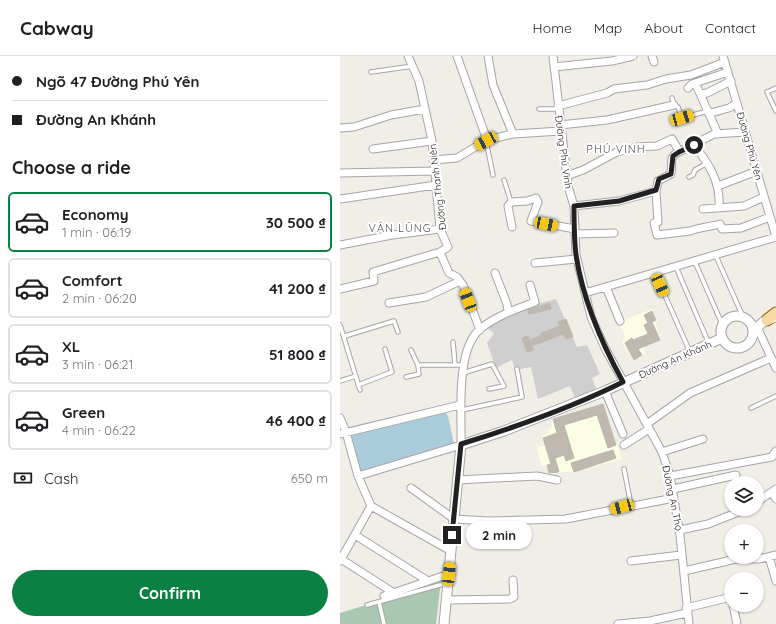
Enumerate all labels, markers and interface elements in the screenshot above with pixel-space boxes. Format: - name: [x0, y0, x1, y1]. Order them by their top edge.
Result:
- text: Cabway: [20, 16, 94, 40]
- text: Home: [533, 19, 572, 37]
- text: Map: [594, 19, 622, 37]
- text: About: [644, 19, 683, 37]
- text: Contact: [705, 19, 756, 37]
- text: Ngõ 47 Đường Phú Yên: [36, 72, 200, 91]
- car: [669, 109, 695, 127]
- text: Đường An Khánh: [36, 110, 156, 129]
- street label: Đường Phú Yên: [734, 111, 765, 182]
- street label: Đường Phú Vinh: [552, 115, 575, 190]
- car: [473, 130, 499, 152]
- route start: [685, 136, 703, 154]
- district label: PHÚ VINH: [586, 142, 646, 156]
- street label: Đường Thanh Niên: [426, 143, 449, 231]
- text: Choose a ride: [12, 156, 131, 179]
- icon: car: [14, 204, 50, 240]
- text: Economy: [62, 205, 129, 224]
- text: 30 500 ₫: [266, 213, 326, 232]
- car: [533, 216, 559, 232]
- district label: VÂN LŨNG: [369, 221, 431, 235]
- text: 1 min · 06:19: [62, 224, 131, 240]
- icon: car: [14, 270, 50, 306]
- text: Comfort: [62, 271, 123, 290]
- car: [650, 272, 670, 298]
- text: 41 200 ₫: [269, 279, 326, 298]
- car: [458, 287, 478, 313]
- text: 2 min · 06:20: [62, 290, 137, 306]
- icon: car: [14, 336, 50, 372]
- text: XL: [62, 337, 80, 356]
- street label: Đường An Khánh: [637, 338, 714, 381]
- text: 51 800 ₫: [269, 345, 326, 364]
- text: 3 min · 06:21: [62, 356, 133, 372]
- icon: car: [14, 402, 50, 438]
- text: Green: [62, 403, 105, 422]
- text: 46 400 ₫: [266, 411, 326, 430]
- text: 4 min · 06:22: [62, 422, 136, 438]
- street label: Đường An Thọ: [659, 464, 686, 532]
- icon: cash: [12, 467, 34, 489]
- text: Cash: [44, 469, 78, 488]
- text: 650 m: [291, 470, 328, 486]
- map controls: [724, 476, 764, 612]
- button: layers: [724, 476, 764, 516]
- car: [609, 498, 635, 516]
- callout: 2 min: [466, 521, 532, 549]
- button: +: [724, 524, 764, 564]
- route end: [443, 526, 461, 544]
- text: 2 min: [482, 527, 516, 543]
- car: [442, 561, 456, 587]
- button: Confirm: [12, 570, 328, 616]
- button: −: [724, 572, 764, 612]

